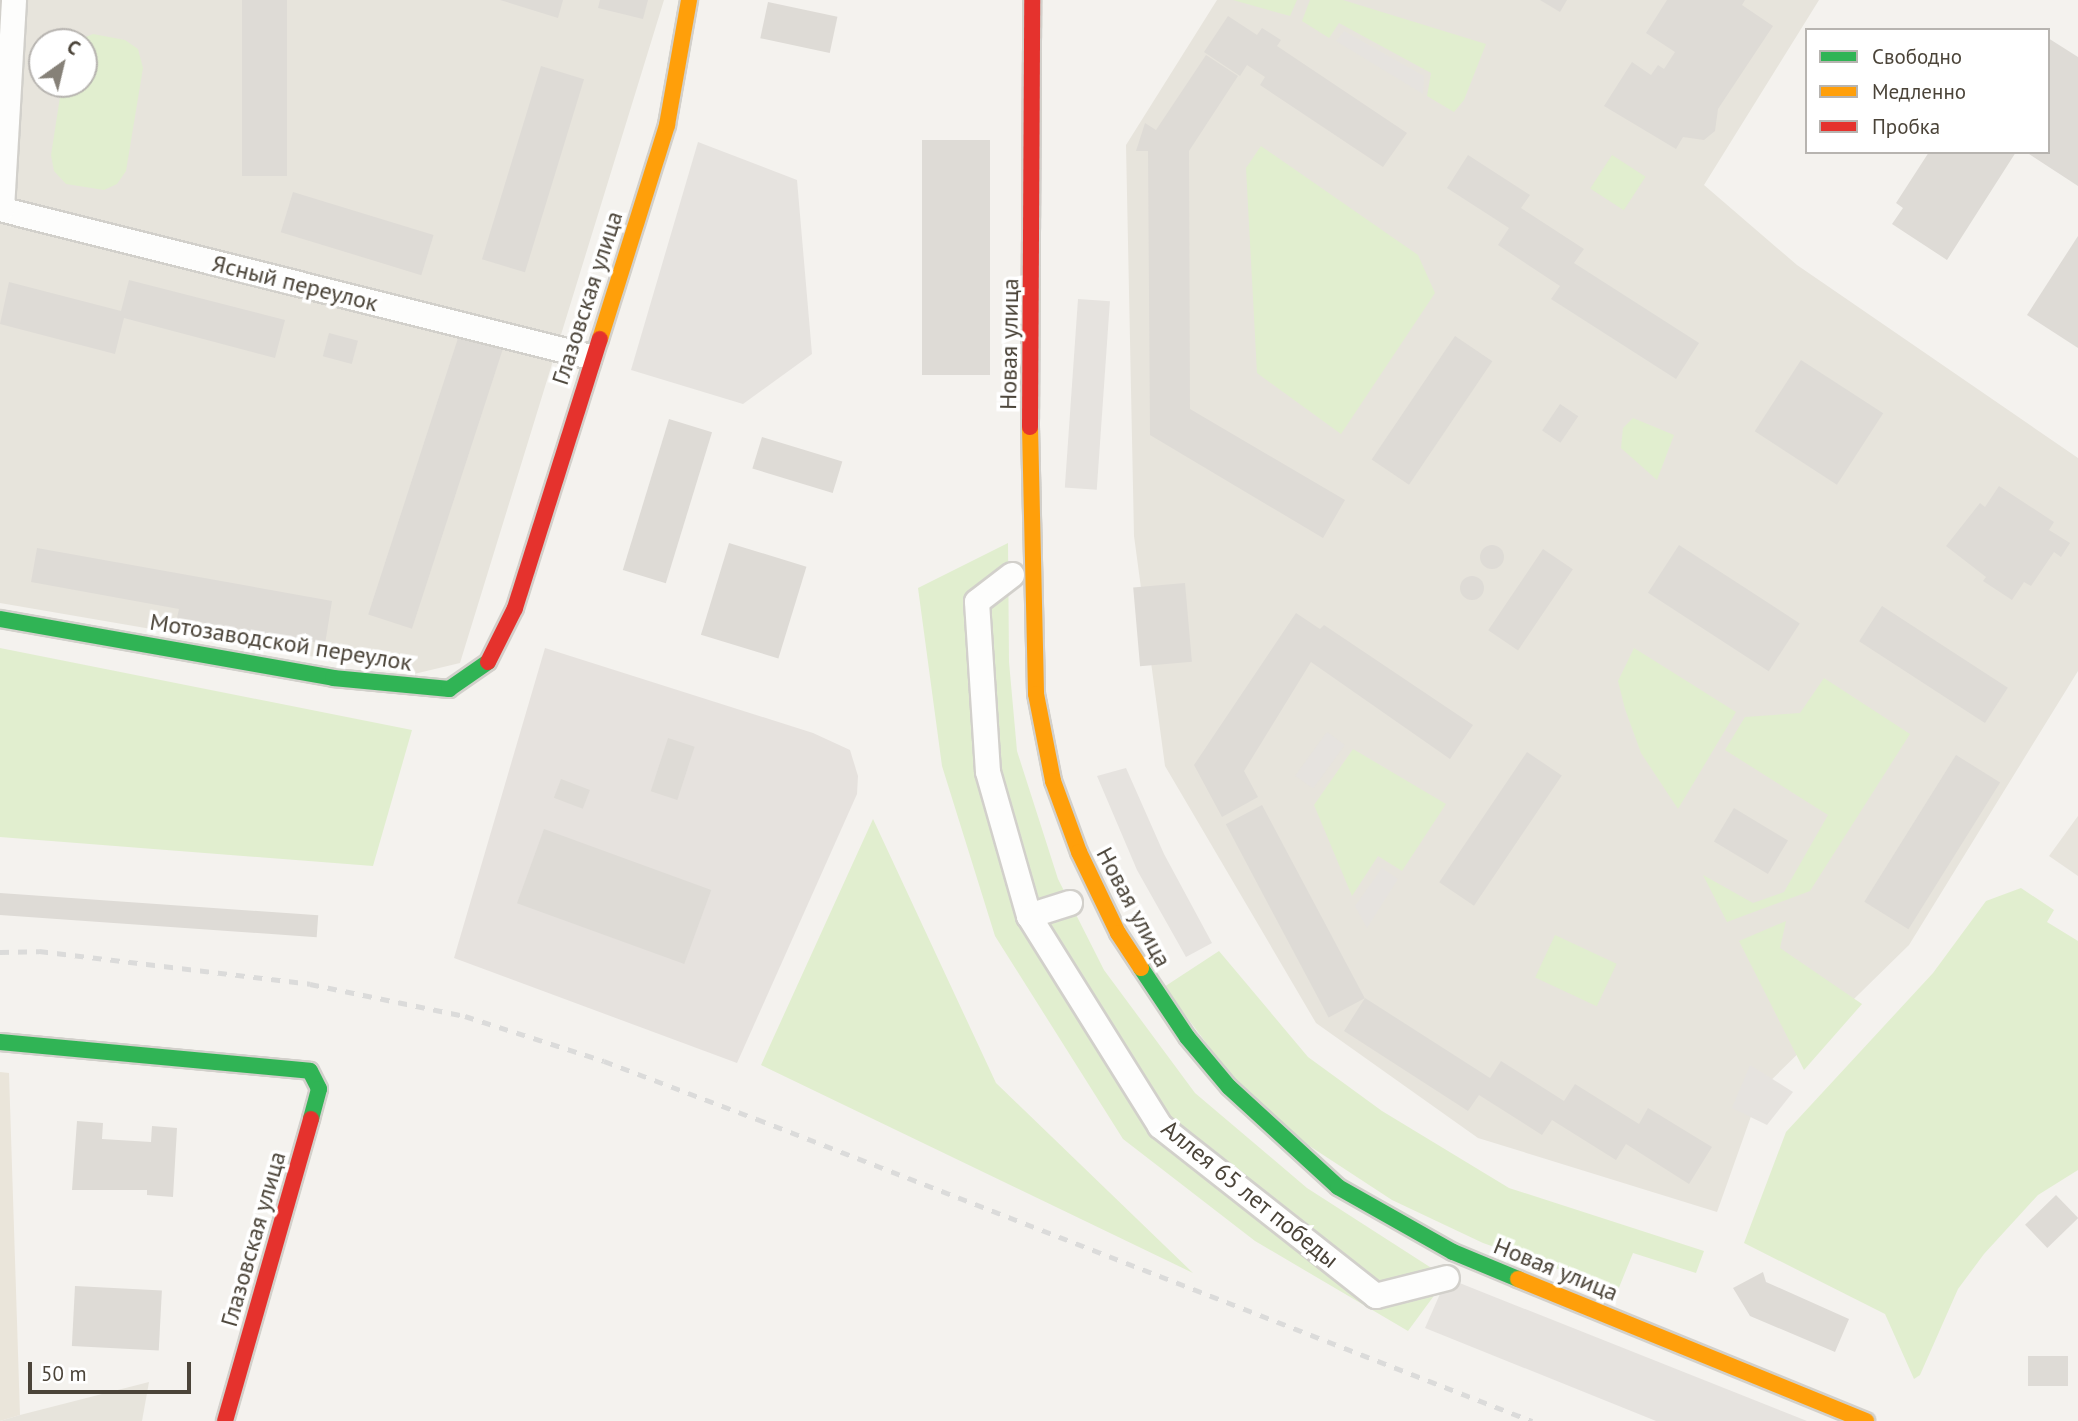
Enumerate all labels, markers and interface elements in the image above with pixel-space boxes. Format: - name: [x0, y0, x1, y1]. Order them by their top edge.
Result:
- north arrow: [28, 28, 98, 98]
- legend: [1805, 28, 2050, 154]
- text: С: [63, 34, 85, 60]
- text: Свободно: [1872, 43, 1962, 70]
- text: Медленно: [1872, 78, 1966, 105]
- text: Пробка: [1872, 113, 1940, 140]
- street label: Глазовская улица: [545, 208, 629, 388]
- street label: Ясный переулок: [209, 248, 381, 318]
- street label: Новая улица: [993, 278, 1025, 410]
- street label: Мотозаводской переулок: [148, 607, 414, 677]
- street label: Новая улица: [1090, 842, 1178, 972]
- street label: Аллея 65 лет победы: [1155, 1114, 1345, 1274]
- street label: Глазовская улица: [214, 1148, 292, 1330]
- street label: Новая улица: [1490, 1231, 1622, 1307]
- scale bar: [32, 1348, 194, 1392]
- text: 50 m: [41, 1360, 87, 1387]

